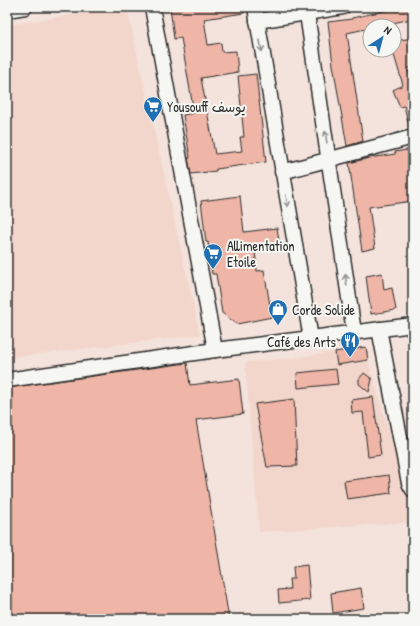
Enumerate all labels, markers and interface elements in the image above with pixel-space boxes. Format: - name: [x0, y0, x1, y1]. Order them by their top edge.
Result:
- north arrow: [362, 18, 402, 58]
- text: N: [381, 23, 394, 37]
- one-way arrow: [257, 39, 265, 52]
- supermarket icon: Yousouff يوسف: [142, 95, 164, 123]
- place label: Yousouff يوسف: [167, 97, 246, 116]
- one-way arrow: [322, 131, 330, 144]
- one-way arrow: [284, 194, 292, 207]
- place label: Allimentation Etoile: [227, 236, 295, 271]
- supermarket icon: Allimentation Etoile: [202, 242, 224, 270]
- one-way arrow: [342, 274, 350, 287]
- shop icon: Corde Solide: [267, 298, 289, 326]
- place label: Corde Solide: [292, 300, 355, 319]
- restaurant icon: Café des Arts: [339, 330, 361, 358]
- place label: Café des Arts: [267, 332, 336, 351]

